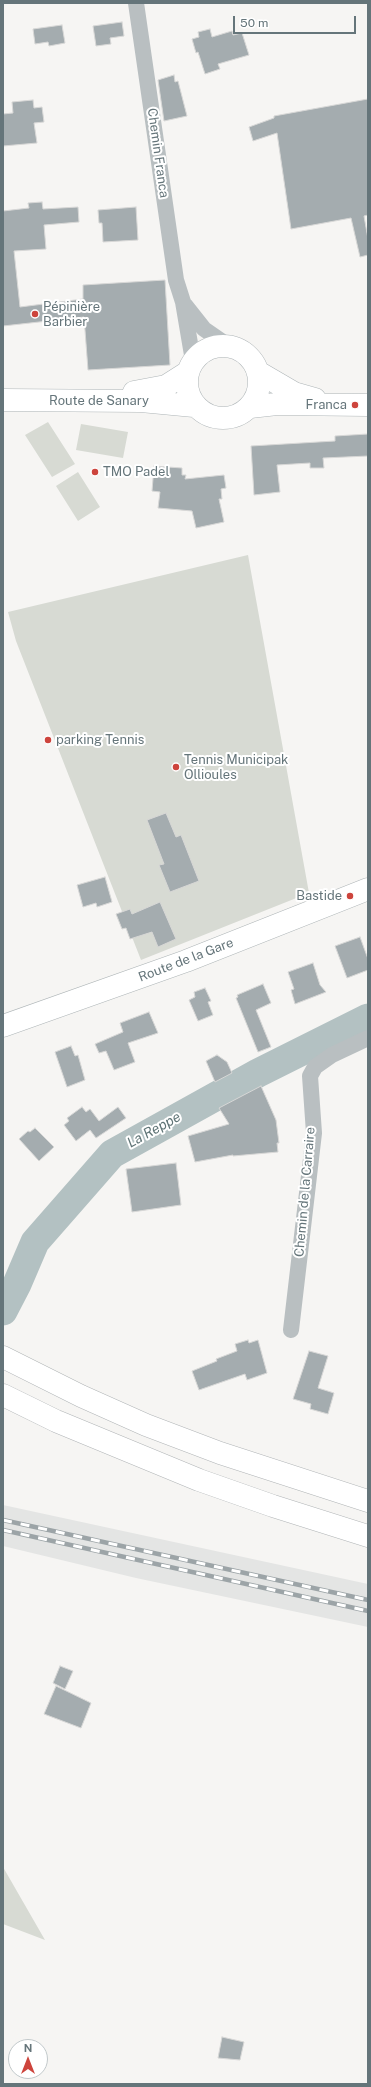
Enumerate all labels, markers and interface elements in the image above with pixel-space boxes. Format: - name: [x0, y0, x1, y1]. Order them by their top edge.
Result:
- scale bar: [235, 8, 358, 34]
- text: 50 m: [240, 16, 268, 30]
- street label: Chemin Franca: [144, 107, 172, 199]
- place label: Pépinière Barbier: [43, 299, 100, 330]
- marker: Pépinière Barbier: [30, 309, 40, 319]
- street label: Route de Sanary: [49, 393, 149, 409]
- place label: Franca: [306, 397, 347, 413]
- marker: Franca: [350, 400, 360, 410]
- place label: TMO Padel: [103, 464, 169, 480]
- marker: TMO Padel: [90, 467, 100, 477]
- place label: parking Tennis: [56, 732, 144, 748]
- marker: parking Tennis: [43, 735, 53, 745]
- place label: Tennis Municipak Ollioules: [184, 752, 288, 783]
- marker: Tennis Municipak Ollioules: [171, 762, 181, 772]
- place label: Bastide: [296, 888, 342, 904]
- marker: Bastide: [345, 891, 355, 901]
- street label: Route de la Gare: [136, 935, 236, 985]
- water label: La Reppe: [124, 1108, 184, 1152]
- street label: Chemin de la Carraire: [292, 1126, 318, 1258]
- north arrow: [8, 2039, 48, 2079]
- text: N: [24, 2042, 32, 2054]

